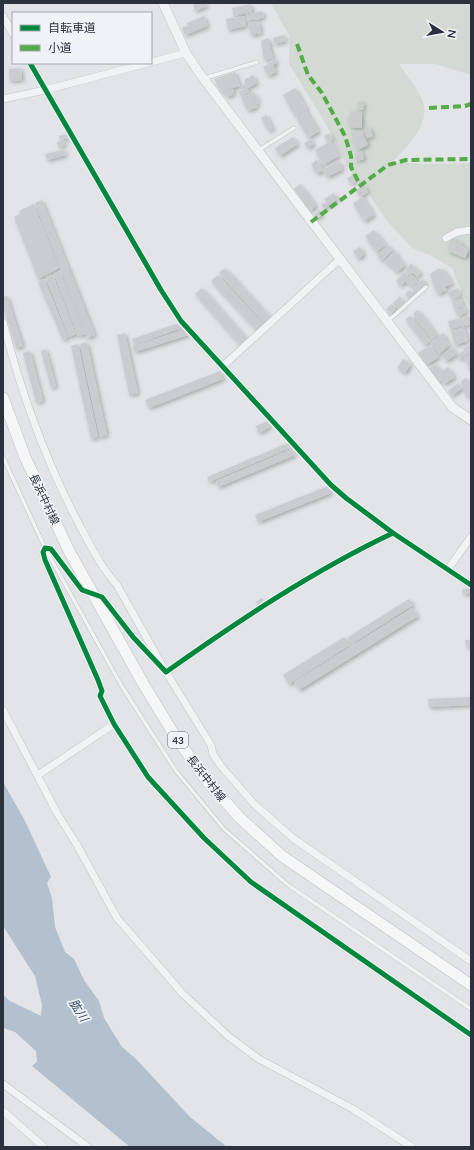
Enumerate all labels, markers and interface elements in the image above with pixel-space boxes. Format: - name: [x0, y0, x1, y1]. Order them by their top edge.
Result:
- legend: [12, 12, 152, 64]
- north arrow: [422, 12, 462, 52]
- text: 自転車道: [48, 20, 96, 35]
- text: N: [445, 29, 459, 39]
- text: 小道: [48, 40, 72, 55]
- street label: 長浜中村線: [27, 471, 63, 527]
- road number: 43: [168, 732, 188, 748]
- street label: 長浜中村線: [185, 752, 229, 804]
- water label: 肱川: [66, 996, 93, 1026]

